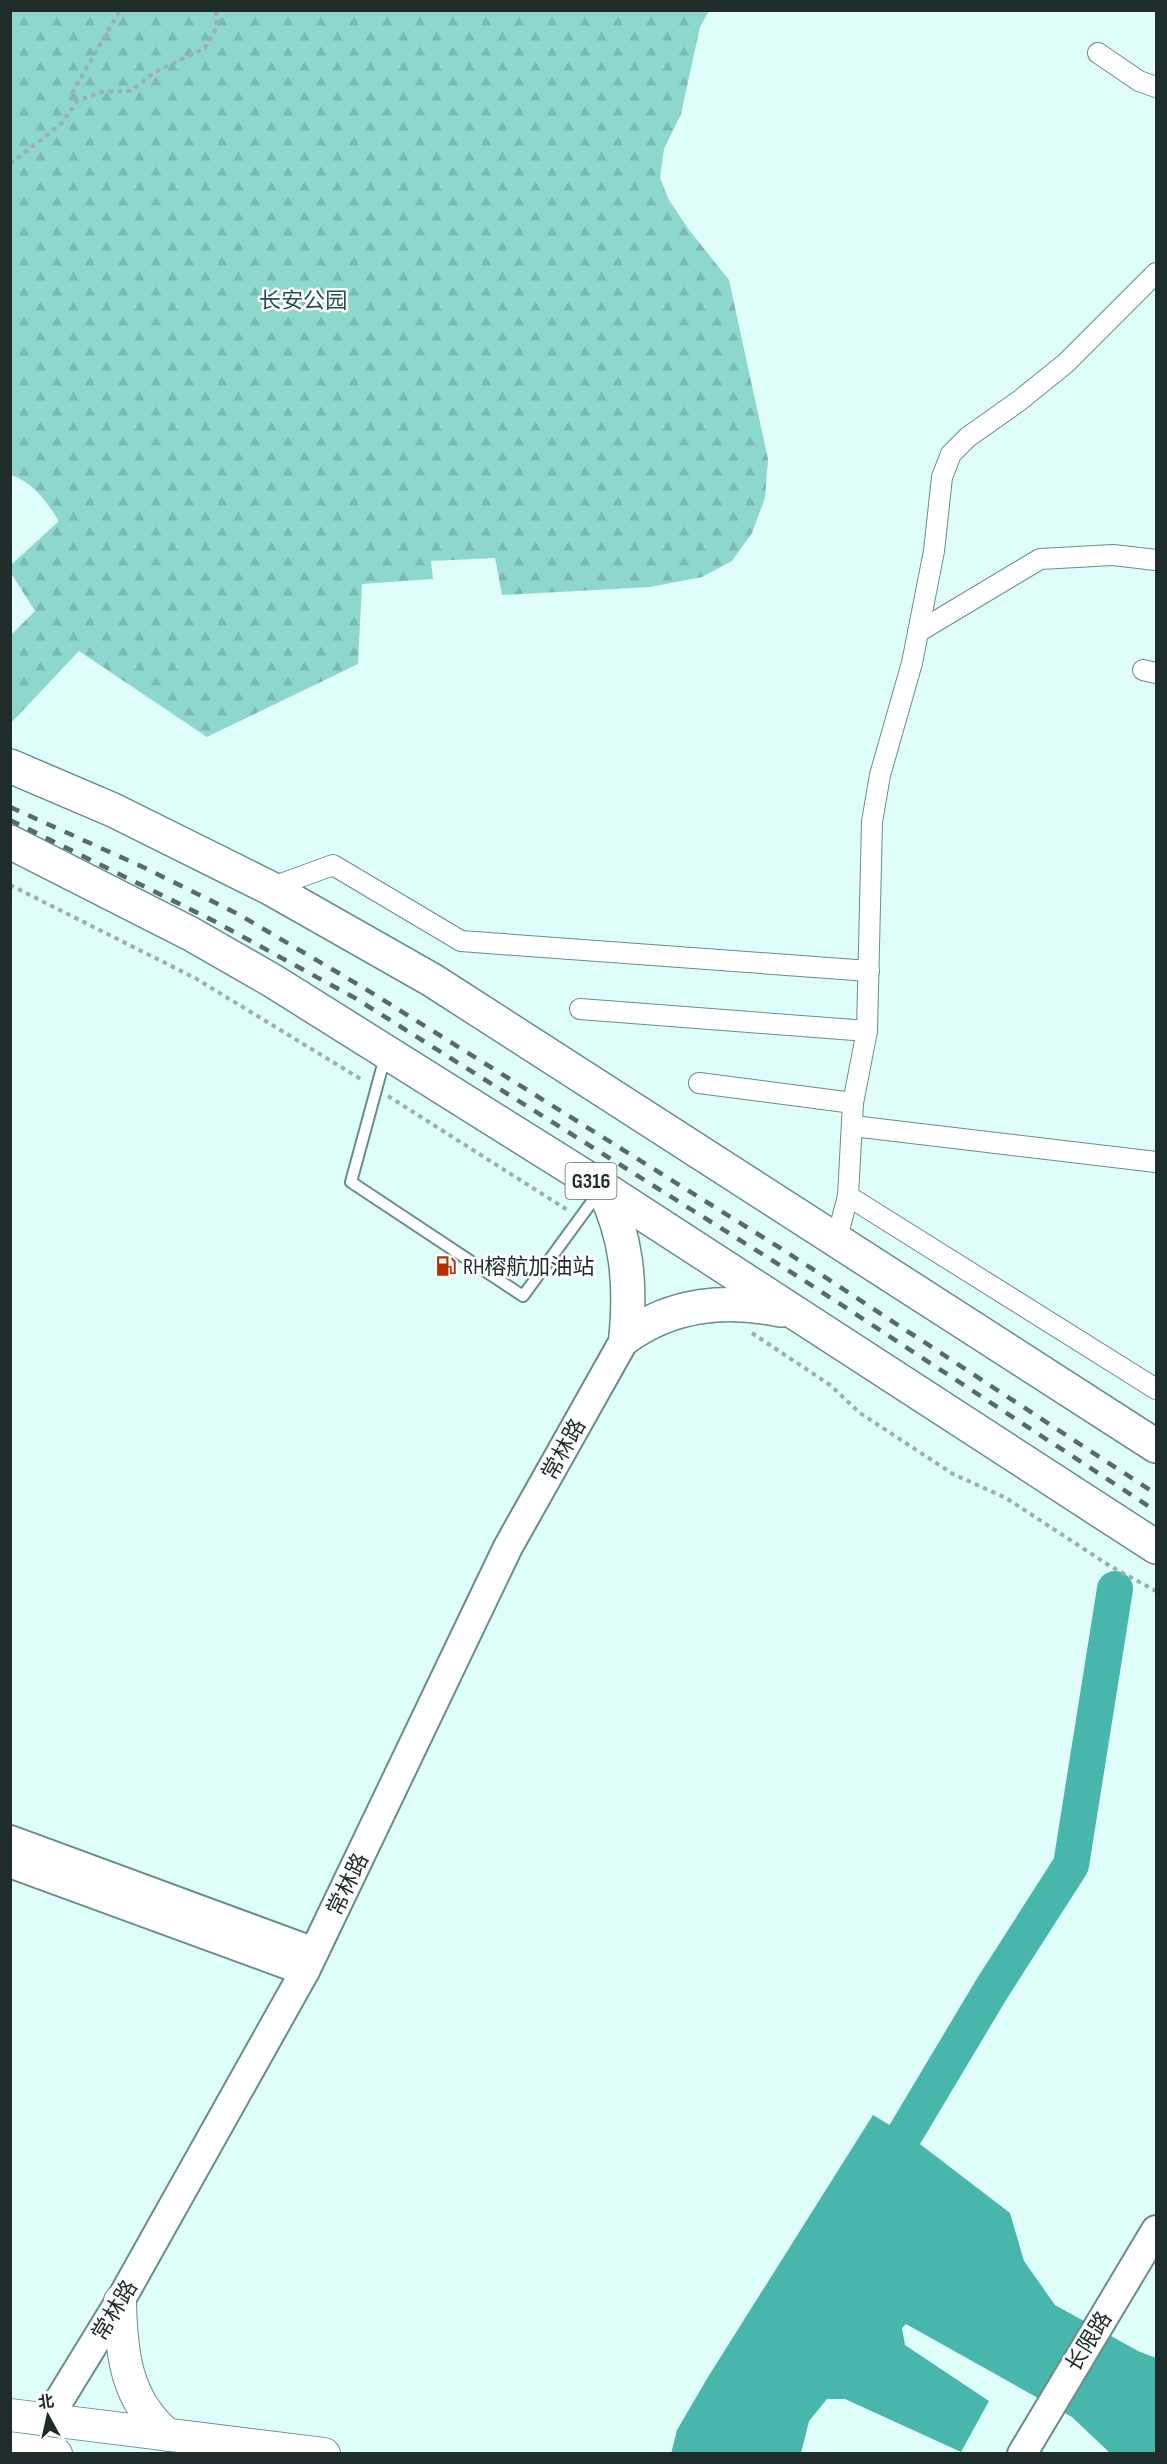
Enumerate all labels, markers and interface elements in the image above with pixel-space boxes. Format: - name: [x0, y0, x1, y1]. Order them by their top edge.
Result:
- park label: 长安公园: [259, 288, 347, 315]
- road number: G316: [566, 1163, 616, 1199]
- fuel station icon: RH榕航加油站: [434, 1254, 458, 1278]
- place label: RH榕航加油站: [463, 1254, 594, 1281]
- street label: 常林路: [537, 1414, 592, 1485]
- street label: 常林路: [322, 1849, 375, 1920]
- street label: 常林路: [87, 2276, 144, 2346]
- street label: 长限路: [1060, 2307, 1118, 2377]
- north arrow: [18, 2386, 78, 2446]
- text: 北: [37, 2392, 55, 2413]

